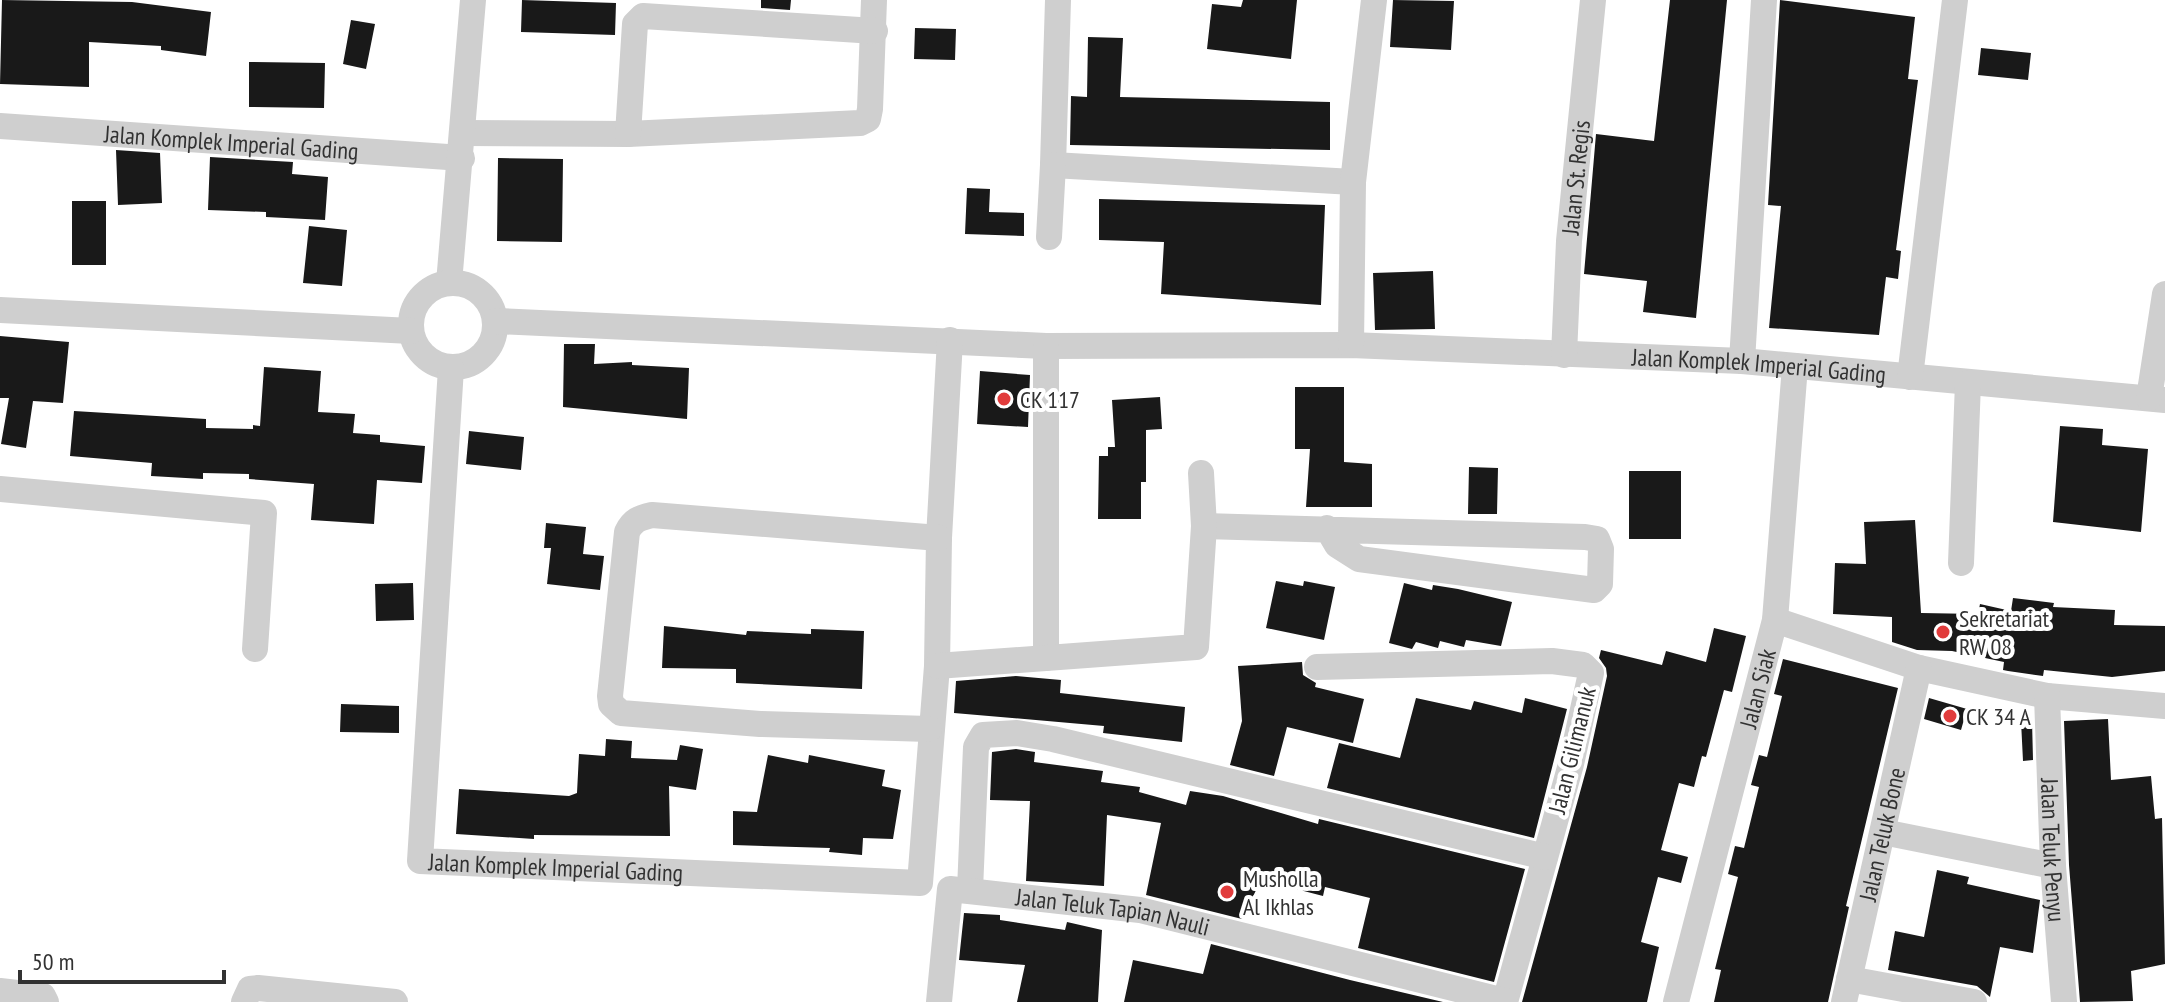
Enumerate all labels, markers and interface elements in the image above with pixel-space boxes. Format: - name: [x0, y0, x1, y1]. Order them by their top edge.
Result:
- street label: Jalan Komplek Imperial Gading: [102, 118, 360, 166]
- street label: Jalan St. Regis: [1554, 119, 1596, 237]
- street label: Jalan Komplek Imperial Gading: [1630, 341, 1887, 390]
- place label: CK 117: [1020, 384, 1080, 415]
- marker: CK 117: [995, 390, 1013, 408]
- place label: Sekretariat RW 08: [1959, 603, 2050, 662]
- marker: Sekretariat RW 08: [1934, 623, 1952, 641]
- street label: Jalan Siak: [1732, 645, 1783, 732]
- street label: Jalan Gilimanuk: [1541, 683, 1603, 818]
- place label: CK 34 A: [1966, 701, 2031, 732]
- marker: CK 34 A: [1941, 707, 1959, 725]
- street label: Jalan Teluk Bone: [1851, 765, 1912, 905]
- street label: Jalan Teluk Penyu: [2034, 777, 2073, 923]
- street label: Jalan Komplek Imperial Gading: [427, 846, 684, 888]
- place label: Musholla Al Ikhlas: [1243, 863, 1319, 922]
- street label: Jalan Teluk Tapian Nauli: [1013, 881, 1213, 942]
- marker: Musholla Al Ikhlas: [1218, 883, 1236, 901]
- scale bar: [20, 934, 224, 984]
- text: 50 m: [32, 946, 74, 977]

